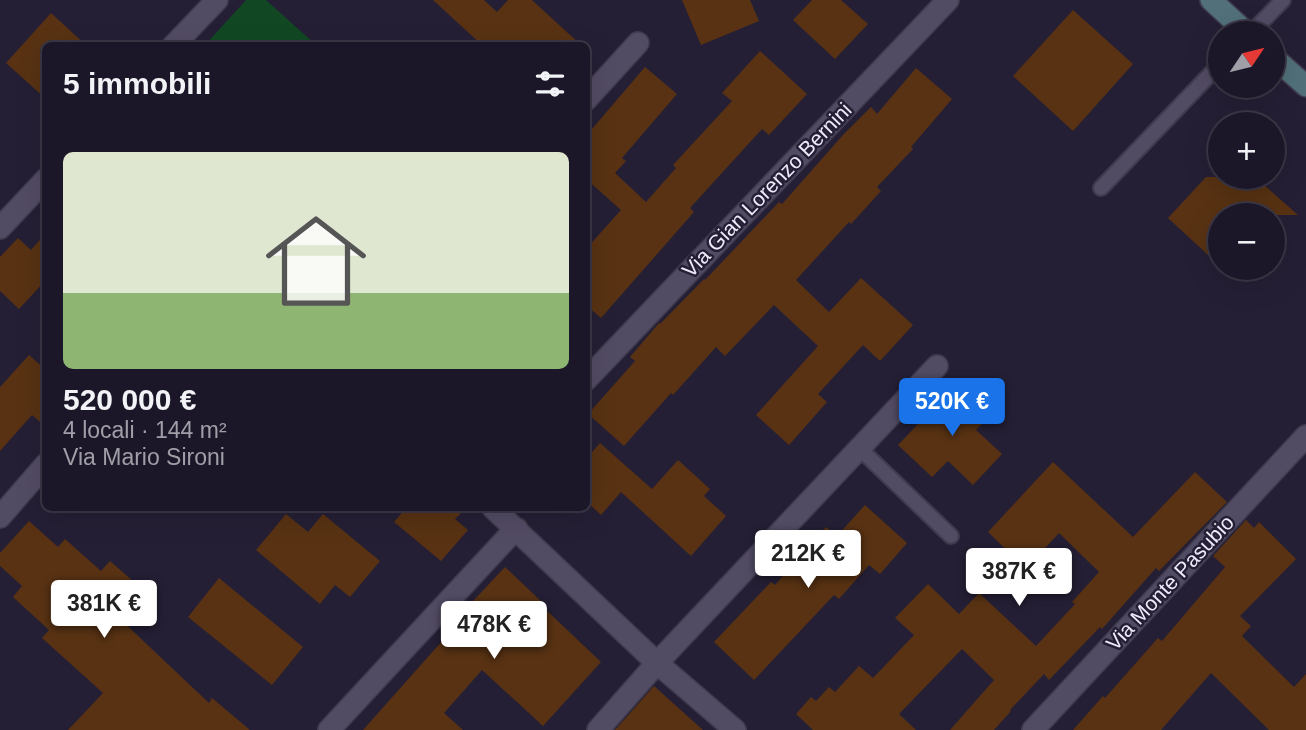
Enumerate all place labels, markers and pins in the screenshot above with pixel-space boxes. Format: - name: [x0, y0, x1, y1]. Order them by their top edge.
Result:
- pin: 520K €: [895, 378, 1009, 438]
- pin: 212K €: [751, 530, 865, 590]
- pin: 387K €: [962, 548, 1076, 608]
- pin: 381K €: [47, 580, 161, 640]
- pin: 478K €: [437, 602, 551, 661]

